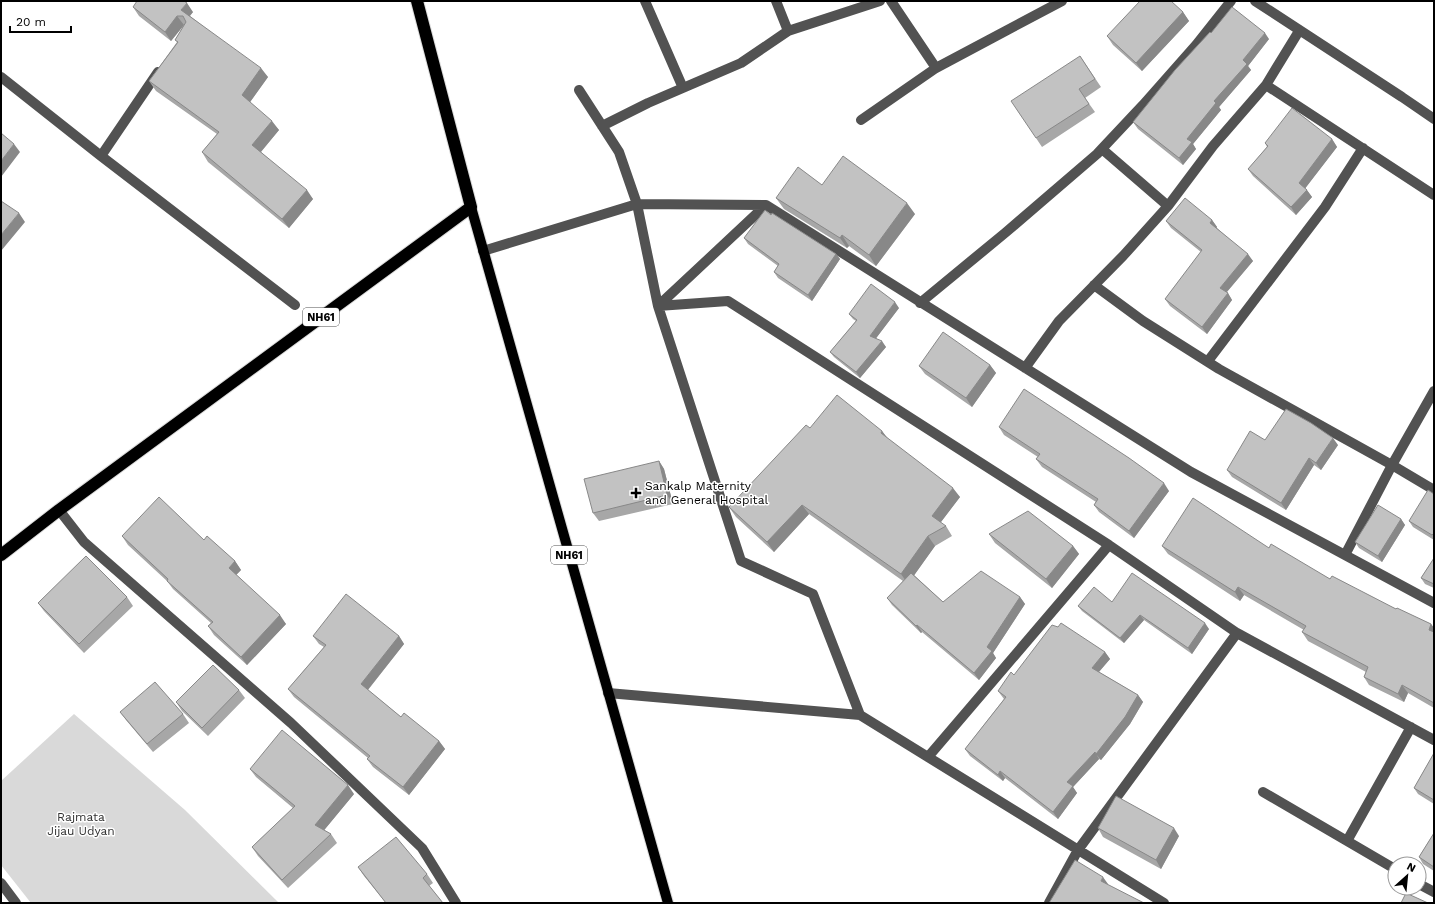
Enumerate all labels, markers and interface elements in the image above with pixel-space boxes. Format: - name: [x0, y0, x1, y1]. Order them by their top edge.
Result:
- scale bar: [10, 8, 71, 34]
- text: 20 m: [16, 15, 46, 29]
- road number: NH61: [303, 308, 339, 326]
- place label: Sankalp Maternity and General Hospital: [645, 479, 768, 507]
- marker: Sankalp Maternity and General Hospital: [630, 487, 642, 499]
- road number: NH61: [551, 546, 587, 564]
- park label: Rajmata Jijau Udyan: [47, 810, 115, 838]
- north arrow: [1387, 856, 1427, 896]
- text: N: [1405, 860, 1418, 875]

